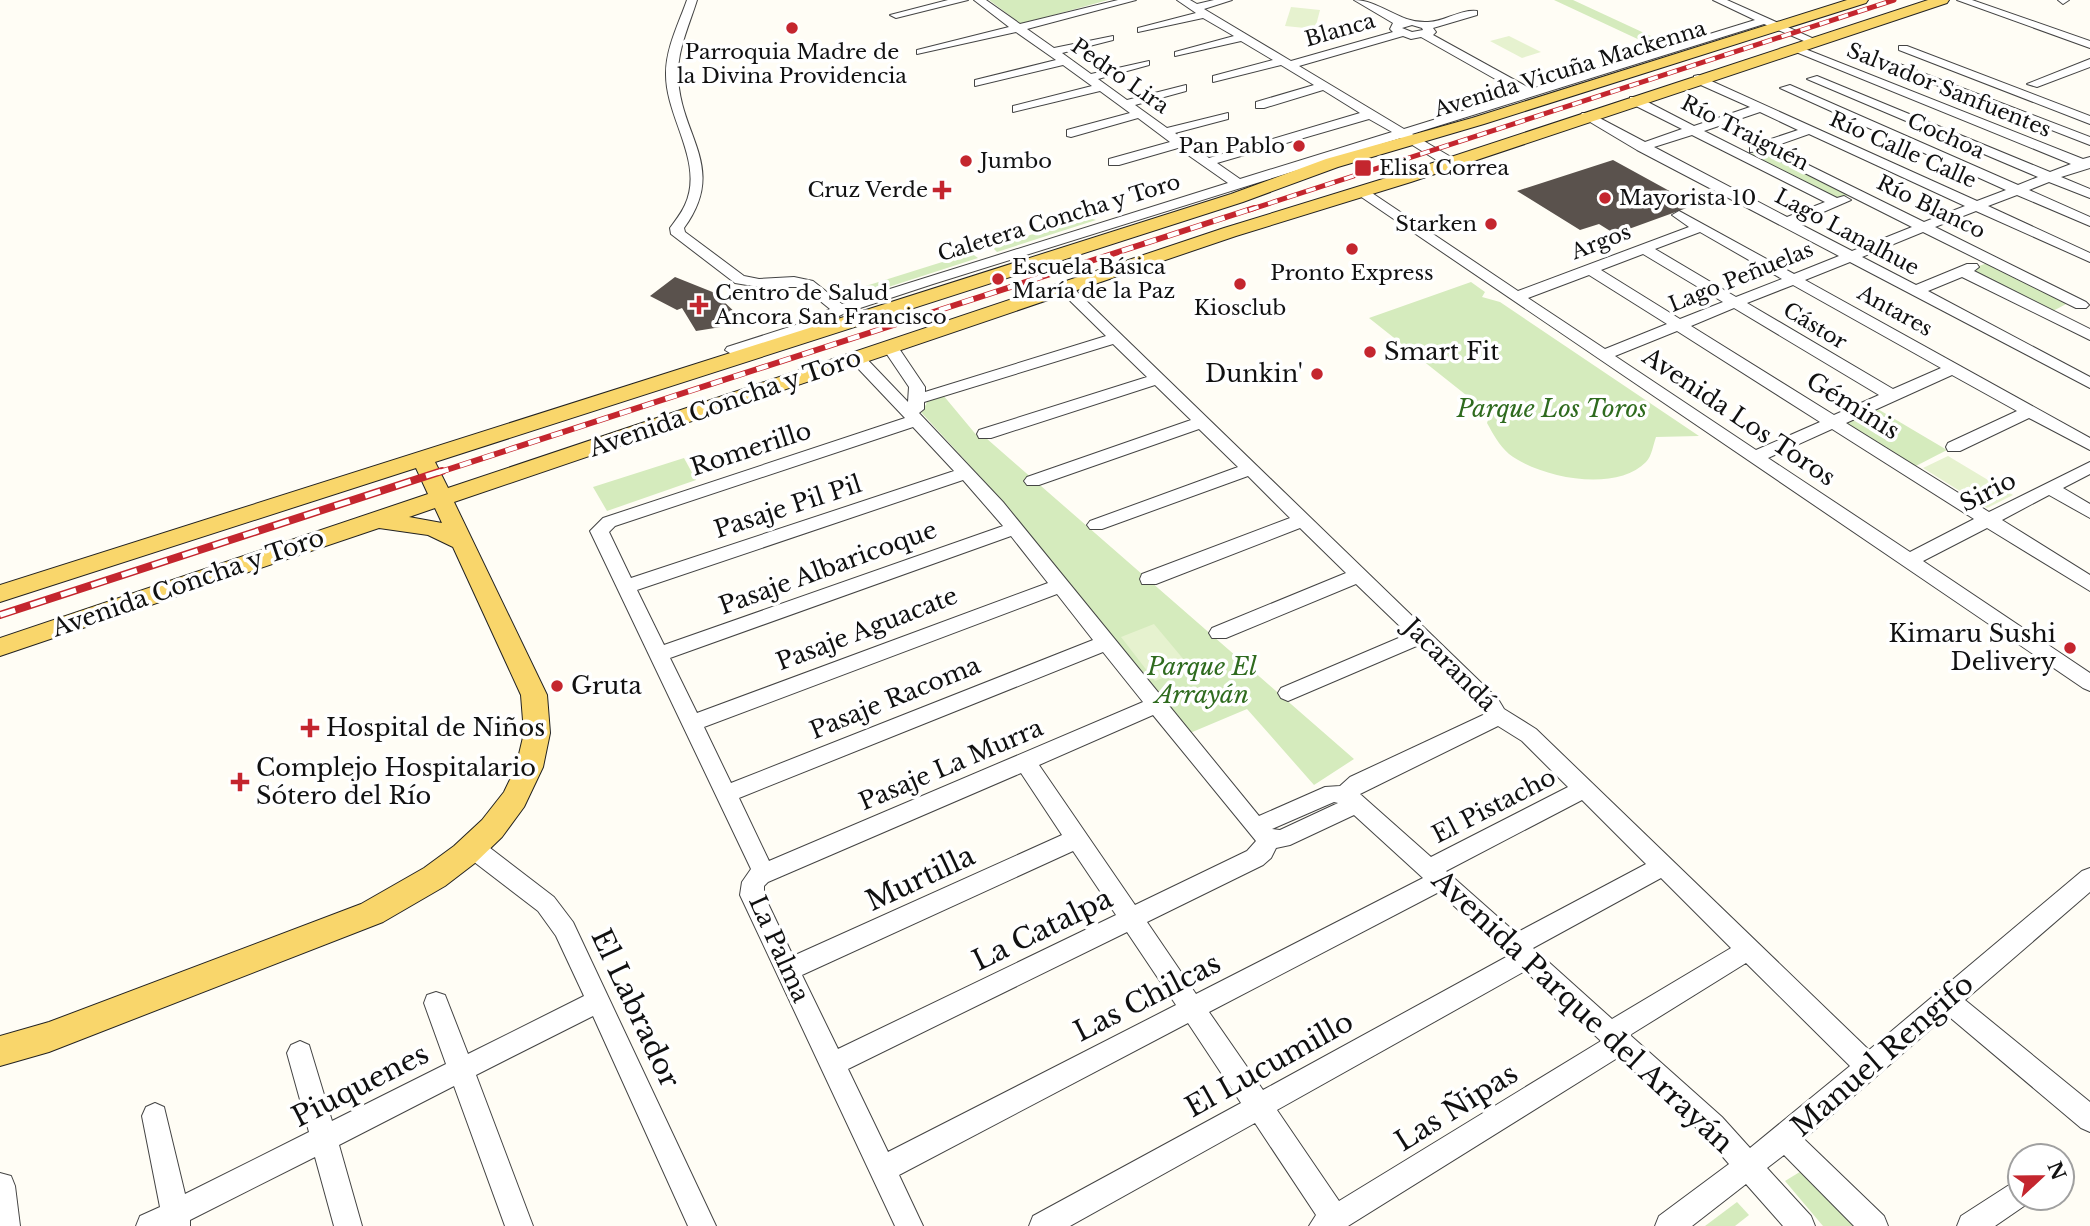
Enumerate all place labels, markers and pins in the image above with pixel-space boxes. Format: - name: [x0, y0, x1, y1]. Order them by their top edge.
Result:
- marker: Parroquia Madre de la Divina Providencia: [784, 20, 800, 36]
- place label: Parroquia Madre de la Divina Providencia: [677, 39, 907, 89]
- place label: Pan Pablo: [1179, 133, 1285, 159]
- marker: Pan Pablo: [1291, 138, 1307, 154]
- place label: Jumbo: [977, 148, 1052, 174]
- marker: Jumbo: [958, 153, 974, 169]
- place label: Elisa Correa: [1379, 155, 1510, 181]
- marker: Elisa Correa: [1353, 158, 1373, 178]
- place label: Cruz Verde: [807, 177, 928, 203]
- marker: Cruz Verde: [934, 182, 950, 198]
- place label: Mayorista 10: [1619, 185, 1756, 211]
- marker: Mayorista 10: [1597, 190, 1613, 206]
- place label: Starken: [1395, 211, 1477, 237]
- marker: Starken: [1483, 216, 1499, 232]
- marker: Pronto Express: [1344, 241, 1360, 257]
- place label: Escuela Básica María de la Paz: [1012, 254, 1175, 304]
- place label: Pronto Express: [1270, 260, 1434, 286]
- marker: Escuela Básica María de la Paz: [990, 271, 1006, 287]
- marker: Kiosclub: [1232, 276, 1248, 292]
- place label: Centro de Salud Ancora San Francisco: [714, 280, 947, 330]
- marker: Centro de Salud Ancora San Francisco: [689, 295, 709, 315]
- place label: Kiosclub: [1194, 295, 1286, 321]
- place label: Smart Fit: [1384, 337, 1499, 366]
- marker: Smart Fit: [1362, 344, 1378, 360]
- place label: Dunkin': [1205, 359, 1303, 388]
- marker: Dunkin': [1309, 366, 1325, 382]
- place label: Kimaru Sushi Delivery: [1889, 619, 2057, 676]
- marker: Kimaru Sushi Delivery: [2062, 640, 2078, 656]
- place label: Gruta: [571, 671, 642, 700]
- marker: Gruta: [549, 678, 565, 694]
- place label: Hospital de Niños: [326, 713, 545, 742]
- marker: Hospital de Niños: [300, 718, 320, 738]
- place label: Complejo Hospitalario Sótero del Río: [256, 753, 536, 810]
- marker: Complejo Hospitalario Sótero del Río: [230, 772, 250, 792]

